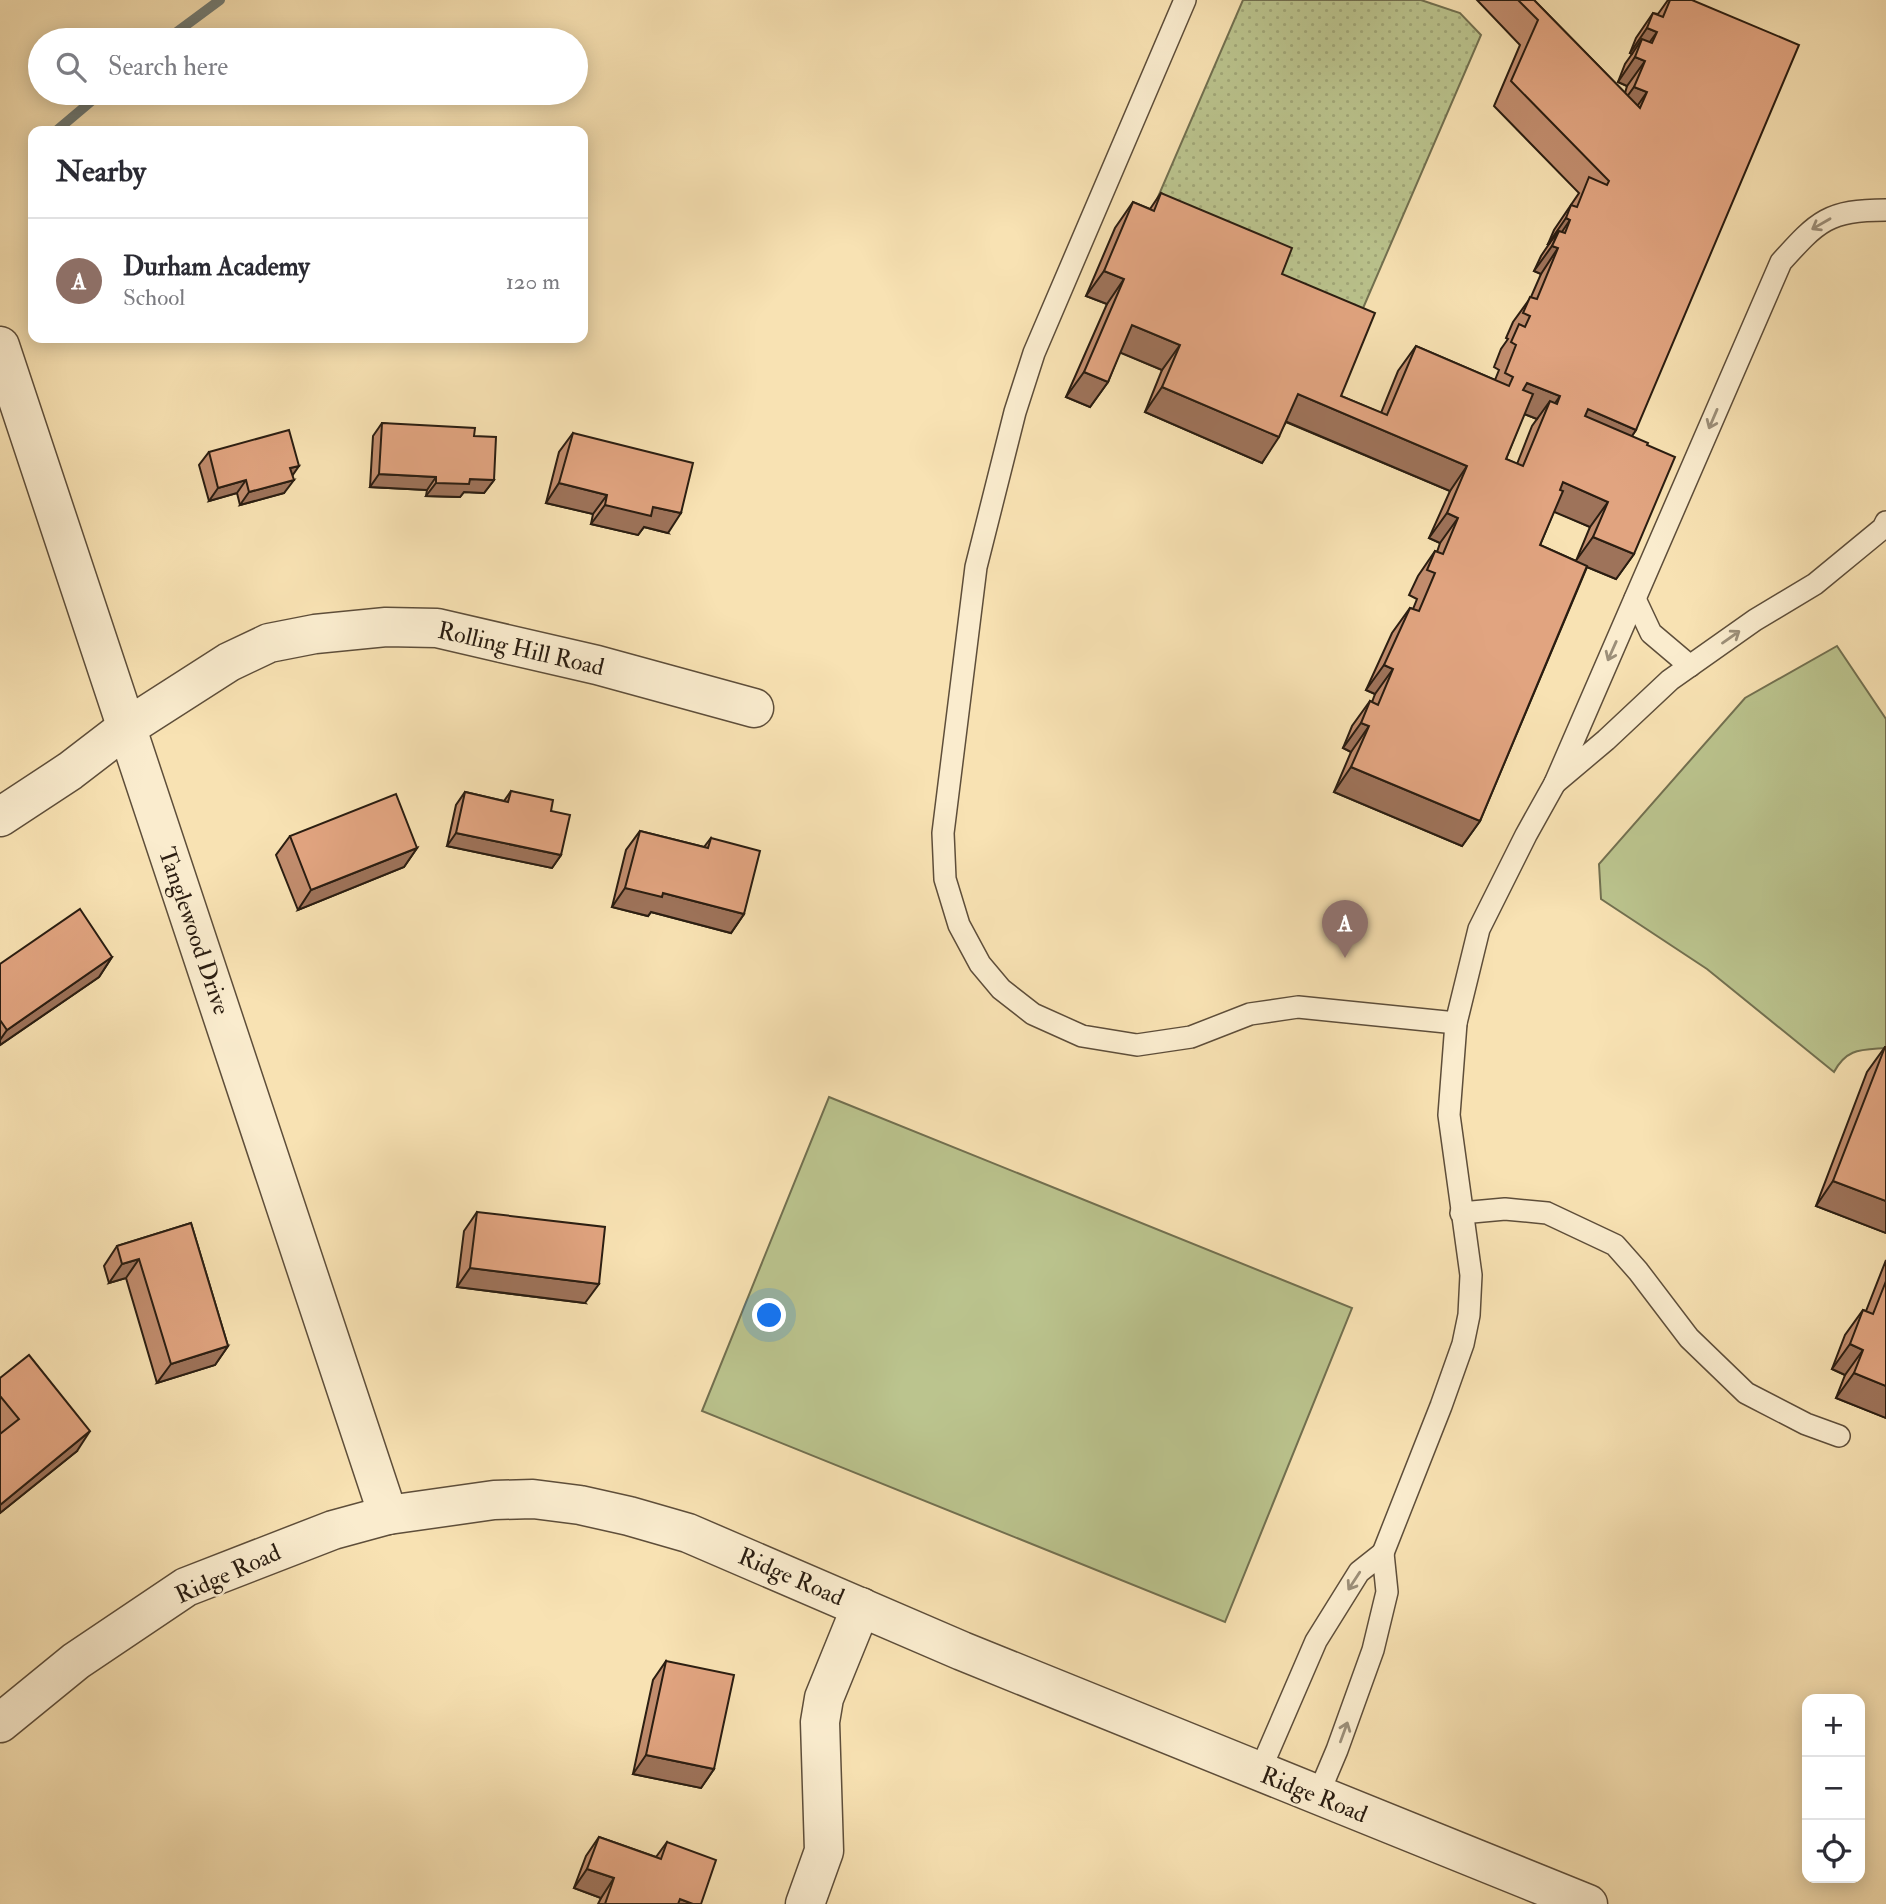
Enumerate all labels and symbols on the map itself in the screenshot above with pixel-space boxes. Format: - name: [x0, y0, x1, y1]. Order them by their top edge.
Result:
- one-way arrow: [1811, 217, 1831, 231]
- one-way arrow: [1705, 408, 1718, 430]
- street label: Rolling Hill Road: [435, 615, 607, 683]
- one-way arrow: [1721, 630, 1741, 644]
- one-way arrow: [1605, 639, 1618, 661]
- street label: Tanglewood Drive: [151, 843, 237, 1019]
- pin: A: [1322, 900, 1368, 958]
- your location: [752, 1298, 786, 1332]
- street label: Ridge Road: [170, 1537, 286, 1611]
- street label: Ridge Road: [733, 1541, 849, 1613]
- one-way arrow: [1346, 1571, 1360, 1591]
- one-way arrow: [1339, 1722, 1351, 1744]
- street label: Ridge Road: [1256, 1760, 1372, 1830]

